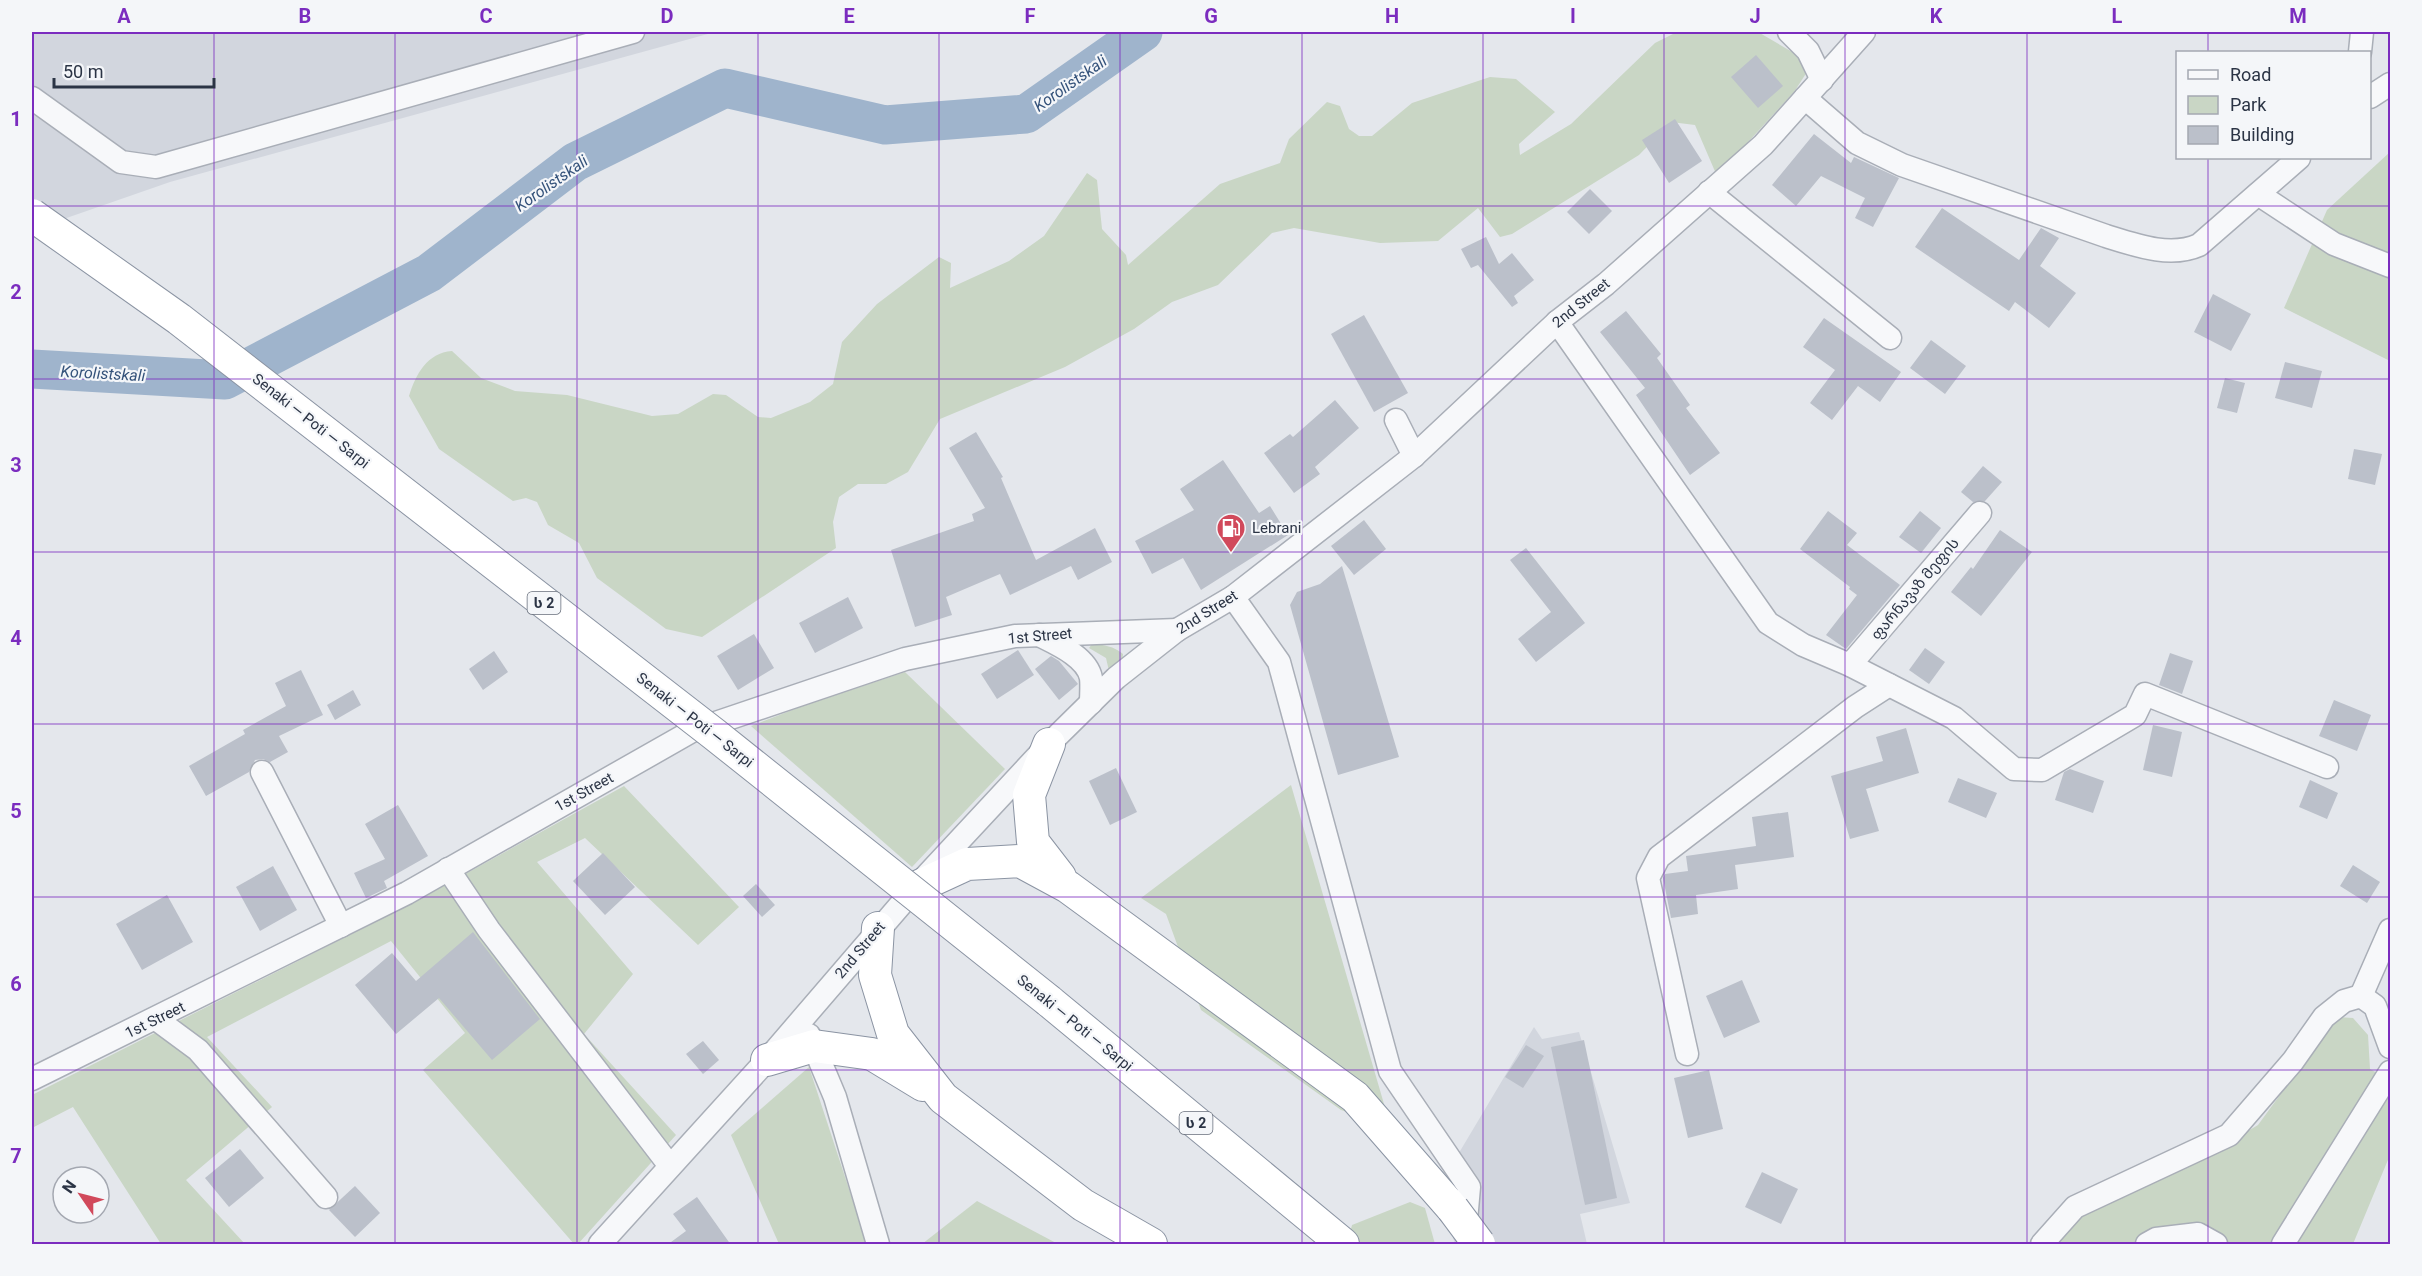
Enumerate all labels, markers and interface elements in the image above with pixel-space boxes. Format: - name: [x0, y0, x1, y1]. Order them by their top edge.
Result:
- text: A: [117, 4, 131, 28]
- text: B: [299, 4, 311, 28]
- text: C: [479, 4, 493, 28]
- text: D: [661, 4, 674, 28]
- text: E: [843, 4, 855, 28]
- text: F: [1025, 4, 1036, 28]
- text: G: [1204, 4, 1218, 28]
- text: H: [1385, 4, 1399, 28]
- text: I: [1570, 4, 1576, 28]
- text: J: [1749, 4, 1761, 28]
- text: K: [1930, 4, 1943, 28]
- text: L: [2112, 4, 2123, 28]
- text: M: [2289, 4, 2307, 28]
- scale bar: [54, 51, 214, 89]
- water label: Korolistskali: [1030, 51, 1111, 116]
- legend: [2176, 51, 2371, 159]
- text: 50 m: [63, 61, 103, 82]
- text: Road: [2230, 64, 2271, 85]
- text: Park: [2230, 94, 2267, 115]
- text: 1: [10, 107, 22, 131]
- text: Building: [2230, 124, 2294, 145]
- water label: Korolistskali: [511, 151, 592, 216]
- street label: 2nd Street: [1549, 274, 1613, 332]
- text: 2: [10, 280, 22, 304]
- water label: Korolistskali: [60, 362, 146, 385]
- street label: Senaki — Poti — Sarpi: [249, 370, 373, 472]
- text: 3: [10, 453, 22, 477]
- fuel station icon: Lebrani: [1215, 512, 1247, 554]
- place label: Lebrani: [1252, 519, 1301, 537]
- street label: ფარნავაზ მეფის: [1867, 534, 1963, 644]
- street label: 2nd Street: [1173, 586, 1241, 638]
- road number: ს 2: [528, 592, 560, 614]
- street label: 1st Street: [1007, 624, 1073, 648]
- text: 4: [10, 626, 22, 650]
- street label: Senaki — Poti — Sarpi: [633, 669, 757, 771]
- street label: 1st Street: [551, 768, 617, 815]
- text: 5: [10, 799, 22, 823]
- street label: 2nd Street: [831, 918, 889, 982]
- street label: Senaki — Poti — Sarpi: [1014, 971, 1136, 1075]
- text: 6: [10, 972, 22, 996]
- street label: 1st Street: [122, 998, 188, 1042]
- road number: ს 2: [1180, 1112, 1212, 1134]
- text: 7: [10, 1144, 22, 1168]
- north arrow: [51, 1165, 111, 1225]
- text: N: [58, 1177, 80, 1197]

